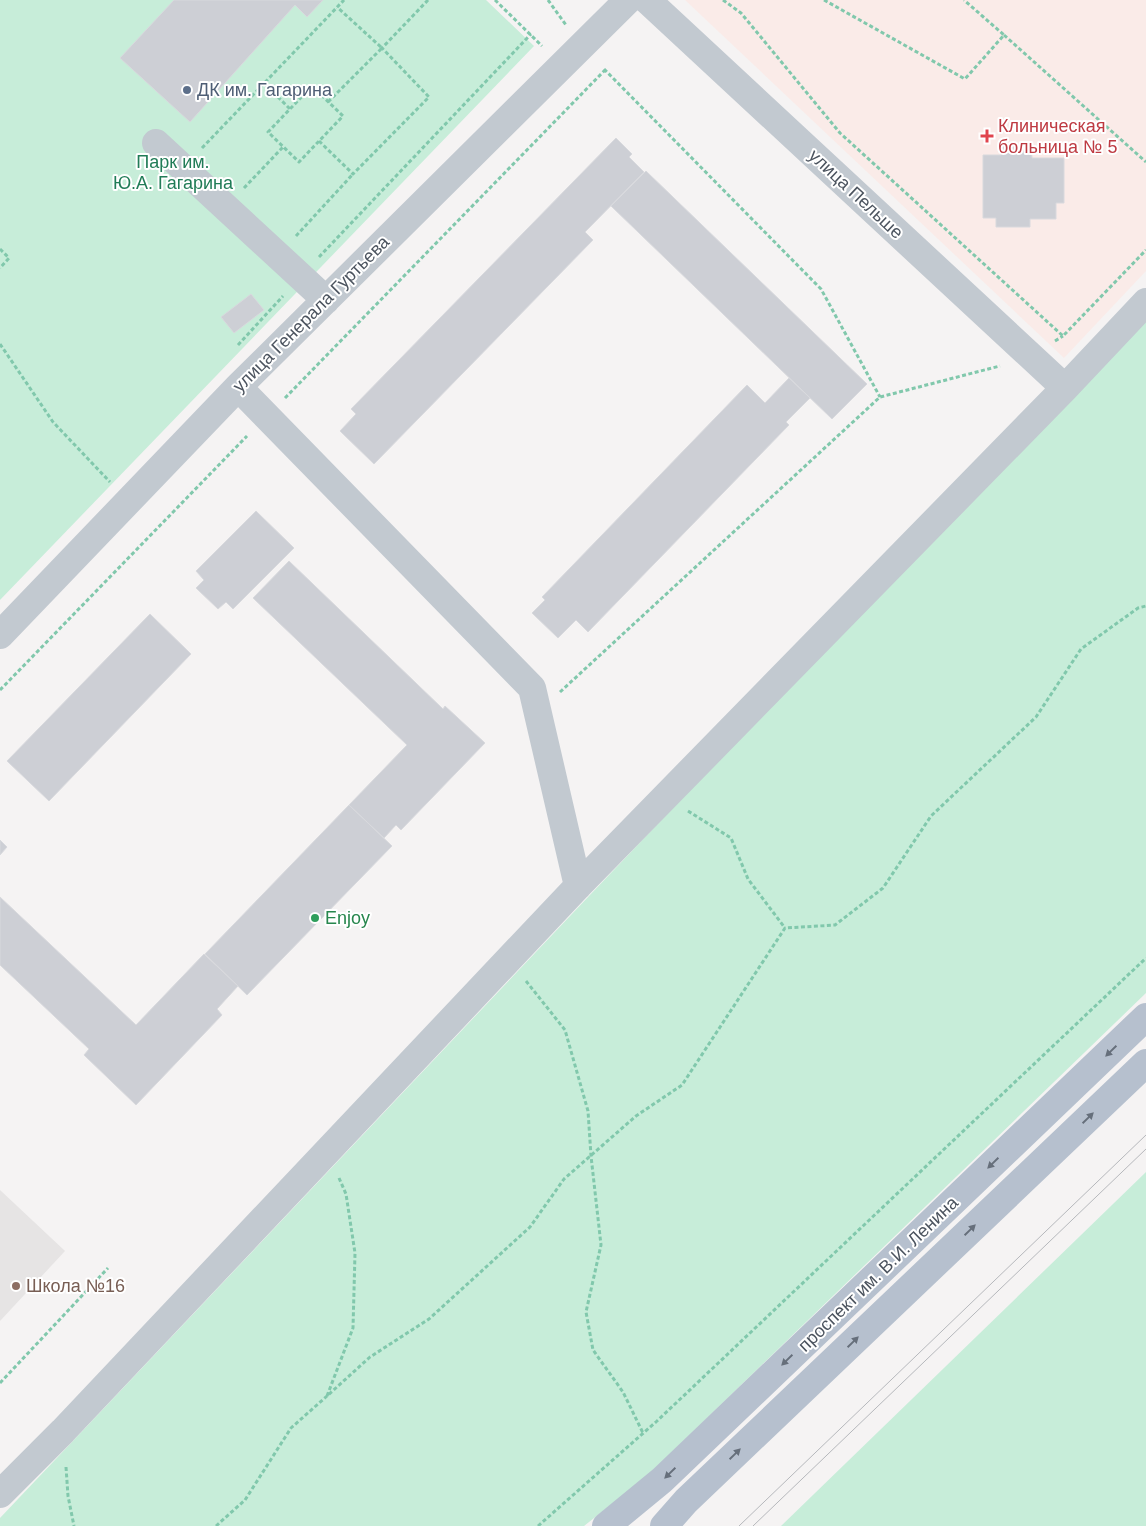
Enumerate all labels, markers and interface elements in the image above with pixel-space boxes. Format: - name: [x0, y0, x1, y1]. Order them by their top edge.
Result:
- place label: ДК им. Гагарина: [197, 80, 333, 100]
- marker: ДК им. Гагарина: [181, 84, 193, 96]
- place label: Клиническая больница № 5: [998, 116, 1117, 157]
- marker: Клиническая больница № 5: [980, 129, 994, 143]
- street label: улица Пельше: [805, 145, 907, 243]
- park label: Парк им. Ю.А. Гагарина: [113, 152, 234, 193]
- street label: улица Генерала Гуртьева: [229, 231, 394, 396]
- place label: Enjoy: [325, 908, 370, 928]
- marker: Enjoy: [309, 912, 321, 924]
- one-way arrow: [1105, 1045, 1117, 1057]
- one-way arrow: [1082, 1112, 1094, 1124]
- one-way arrow: [988, 1157, 1000, 1169]
- street label: проспект им. В.И. Ленина: [794, 1192, 963, 1356]
- one-way arrow: [964, 1224, 976, 1236]
- place label: Школа №16: [26, 1276, 125, 1296]
- marker: Школа №16: [10, 1280, 22, 1292]
- one-way arrow: [846, 1336, 858, 1348]
- one-way arrow: [782, 1354, 794, 1366]
- one-way arrow: [728, 1448, 740, 1460]
- one-way arrow: [664, 1466, 676, 1478]

